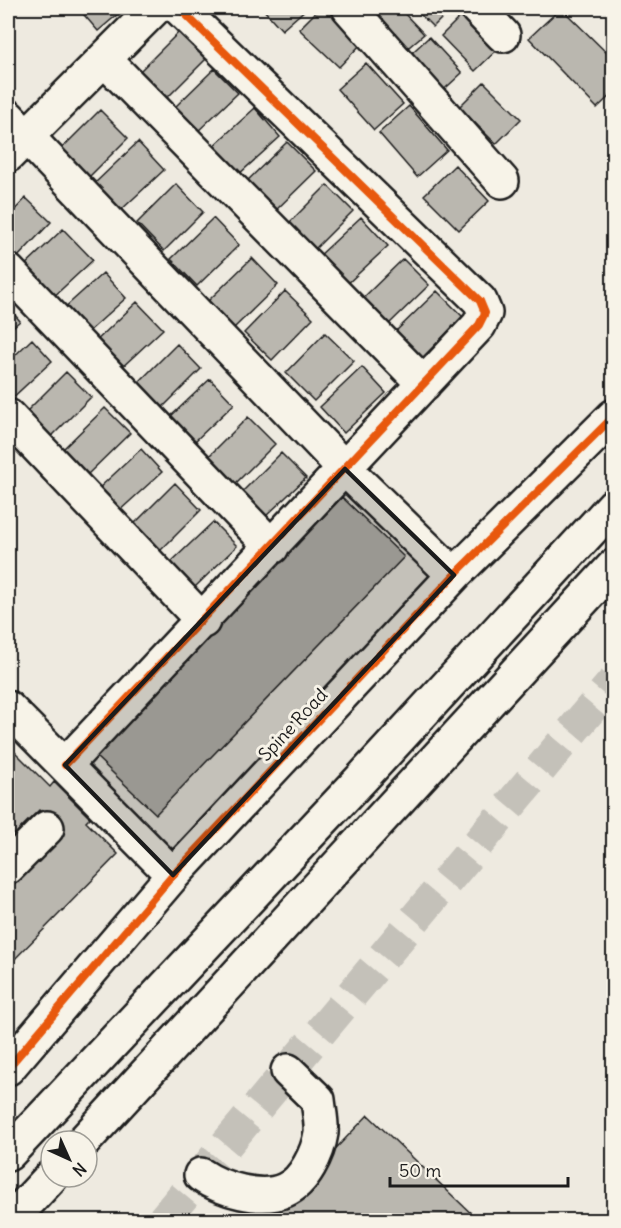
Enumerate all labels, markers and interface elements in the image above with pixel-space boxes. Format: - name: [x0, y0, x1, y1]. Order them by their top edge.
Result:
- street label: Spine Road: [253, 683, 332, 766]
- north arrow: [39, 1129, 99, 1189]
- scale bar: [390, 1150, 568, 1188]
- text: N: [69, 1159, 91, 1181]
- text: 50 m: [399, 1159, 441, 1182]

